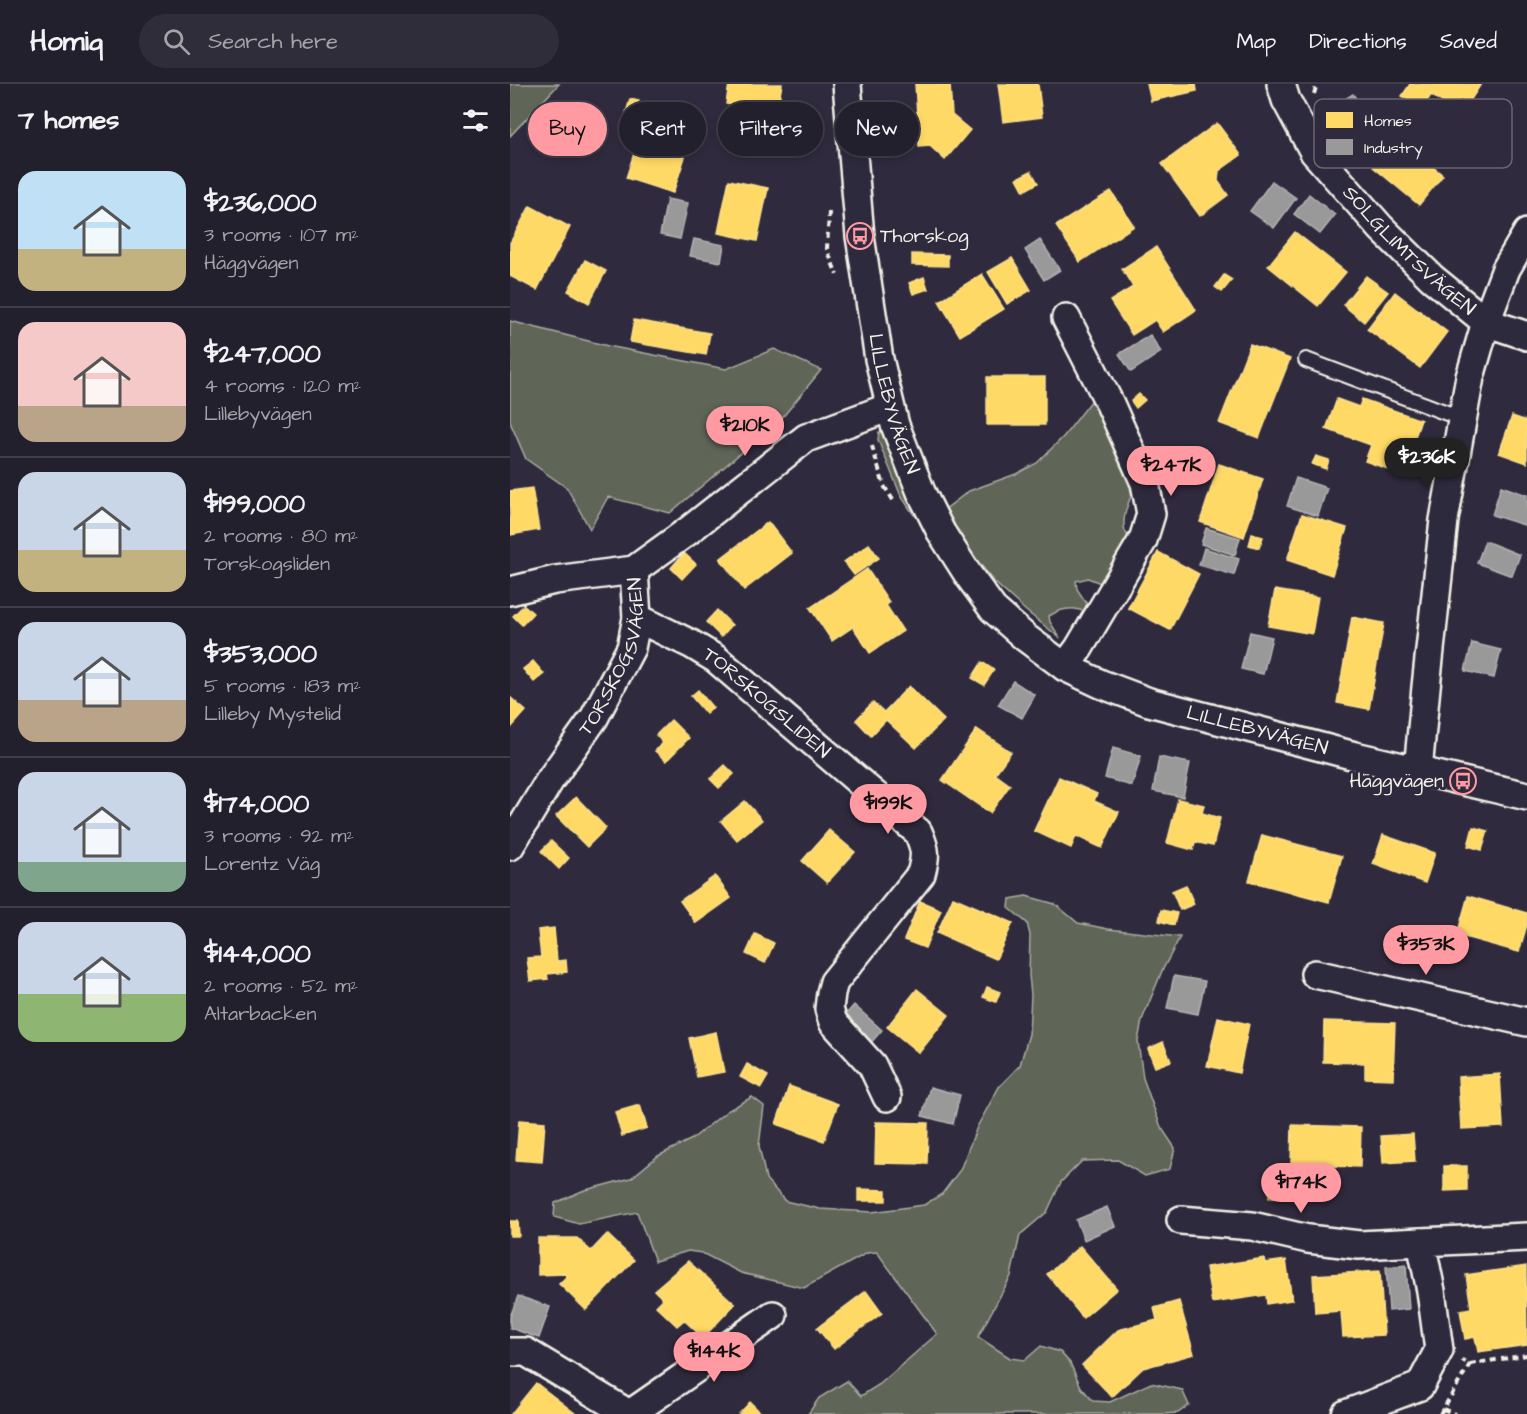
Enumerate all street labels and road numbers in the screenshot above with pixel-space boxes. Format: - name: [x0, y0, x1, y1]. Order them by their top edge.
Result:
- street label: SOLGLIMTSVÄGEN: [1336, 179, 1482, 322]
- street label: LILLEBYVÄGEN: [861, 332, 927, 478]
- street label: TORSKOGSVÄGEN: [572, 577, 651, 741]
- street label: TORSKOGSLIDEN: [698, 640, 836, 765]
- street label: LILLEBYVÄGEN: [1184, 698, 1331, 762]

